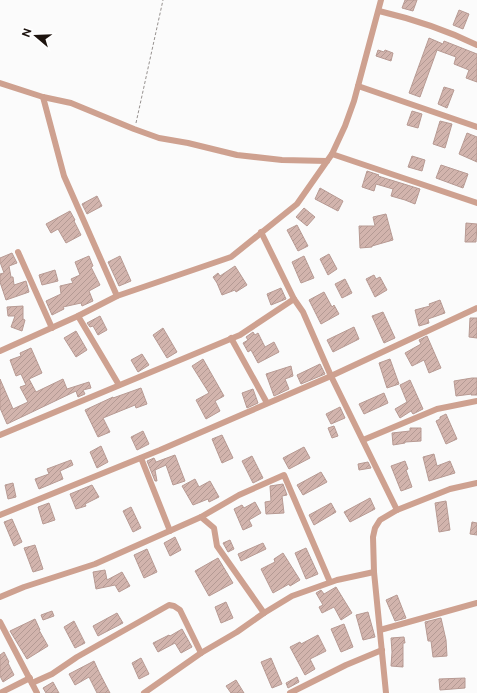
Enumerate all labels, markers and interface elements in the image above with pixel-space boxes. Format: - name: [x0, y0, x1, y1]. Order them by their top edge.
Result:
- north arrow: [16, 16, 56, 56]
- text: N: [19, 27, 34, 39]

